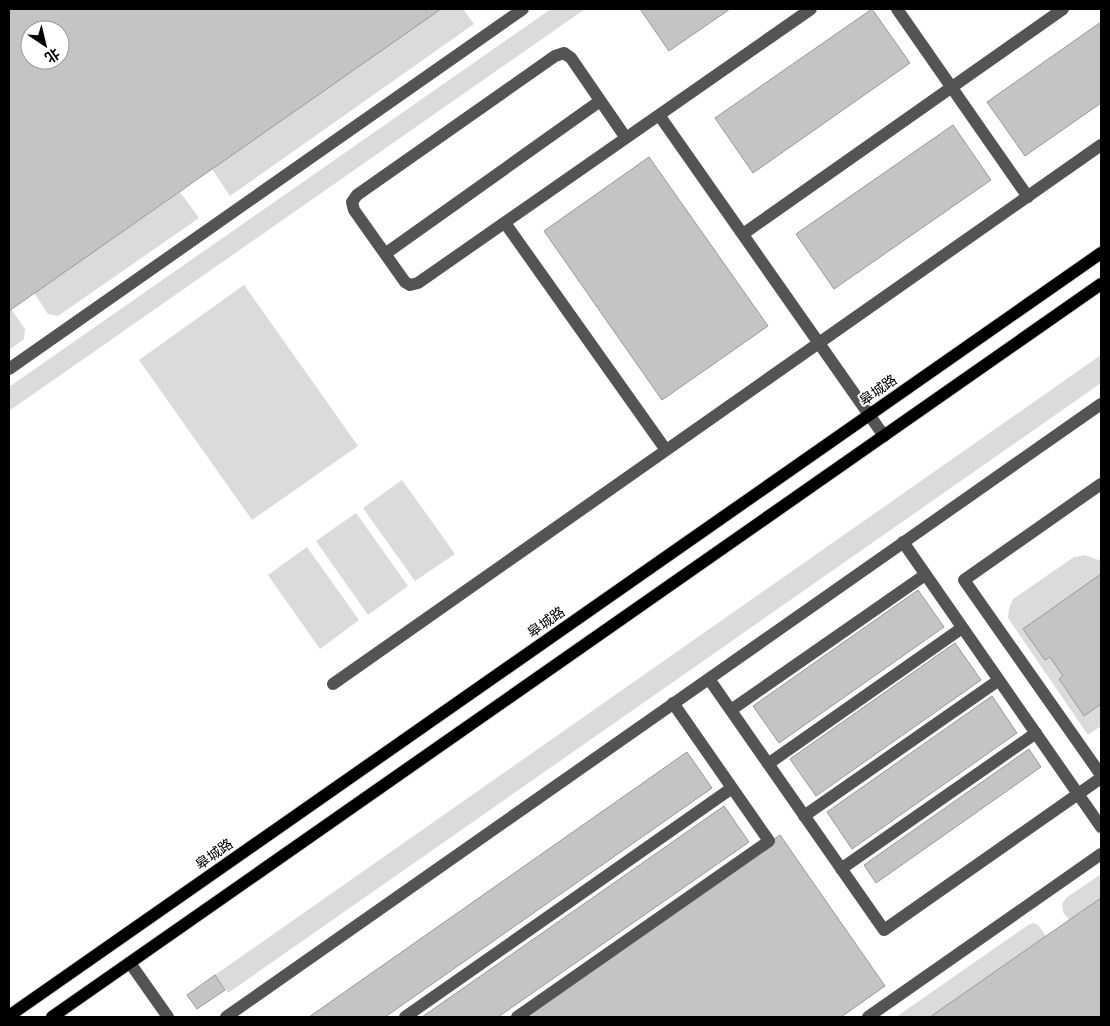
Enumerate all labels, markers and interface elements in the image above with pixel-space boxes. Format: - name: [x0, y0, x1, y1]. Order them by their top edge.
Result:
- north arrow: [20, 20, 70, 70]
- text: 北: [41, 43, 64, 68]
- street label: 皋城路: [855, 370, 901, 410]
- street label: 皋城路: [523, 602, 569, 642]
- street label: 皋城路: [191, 834, 237, 874]

